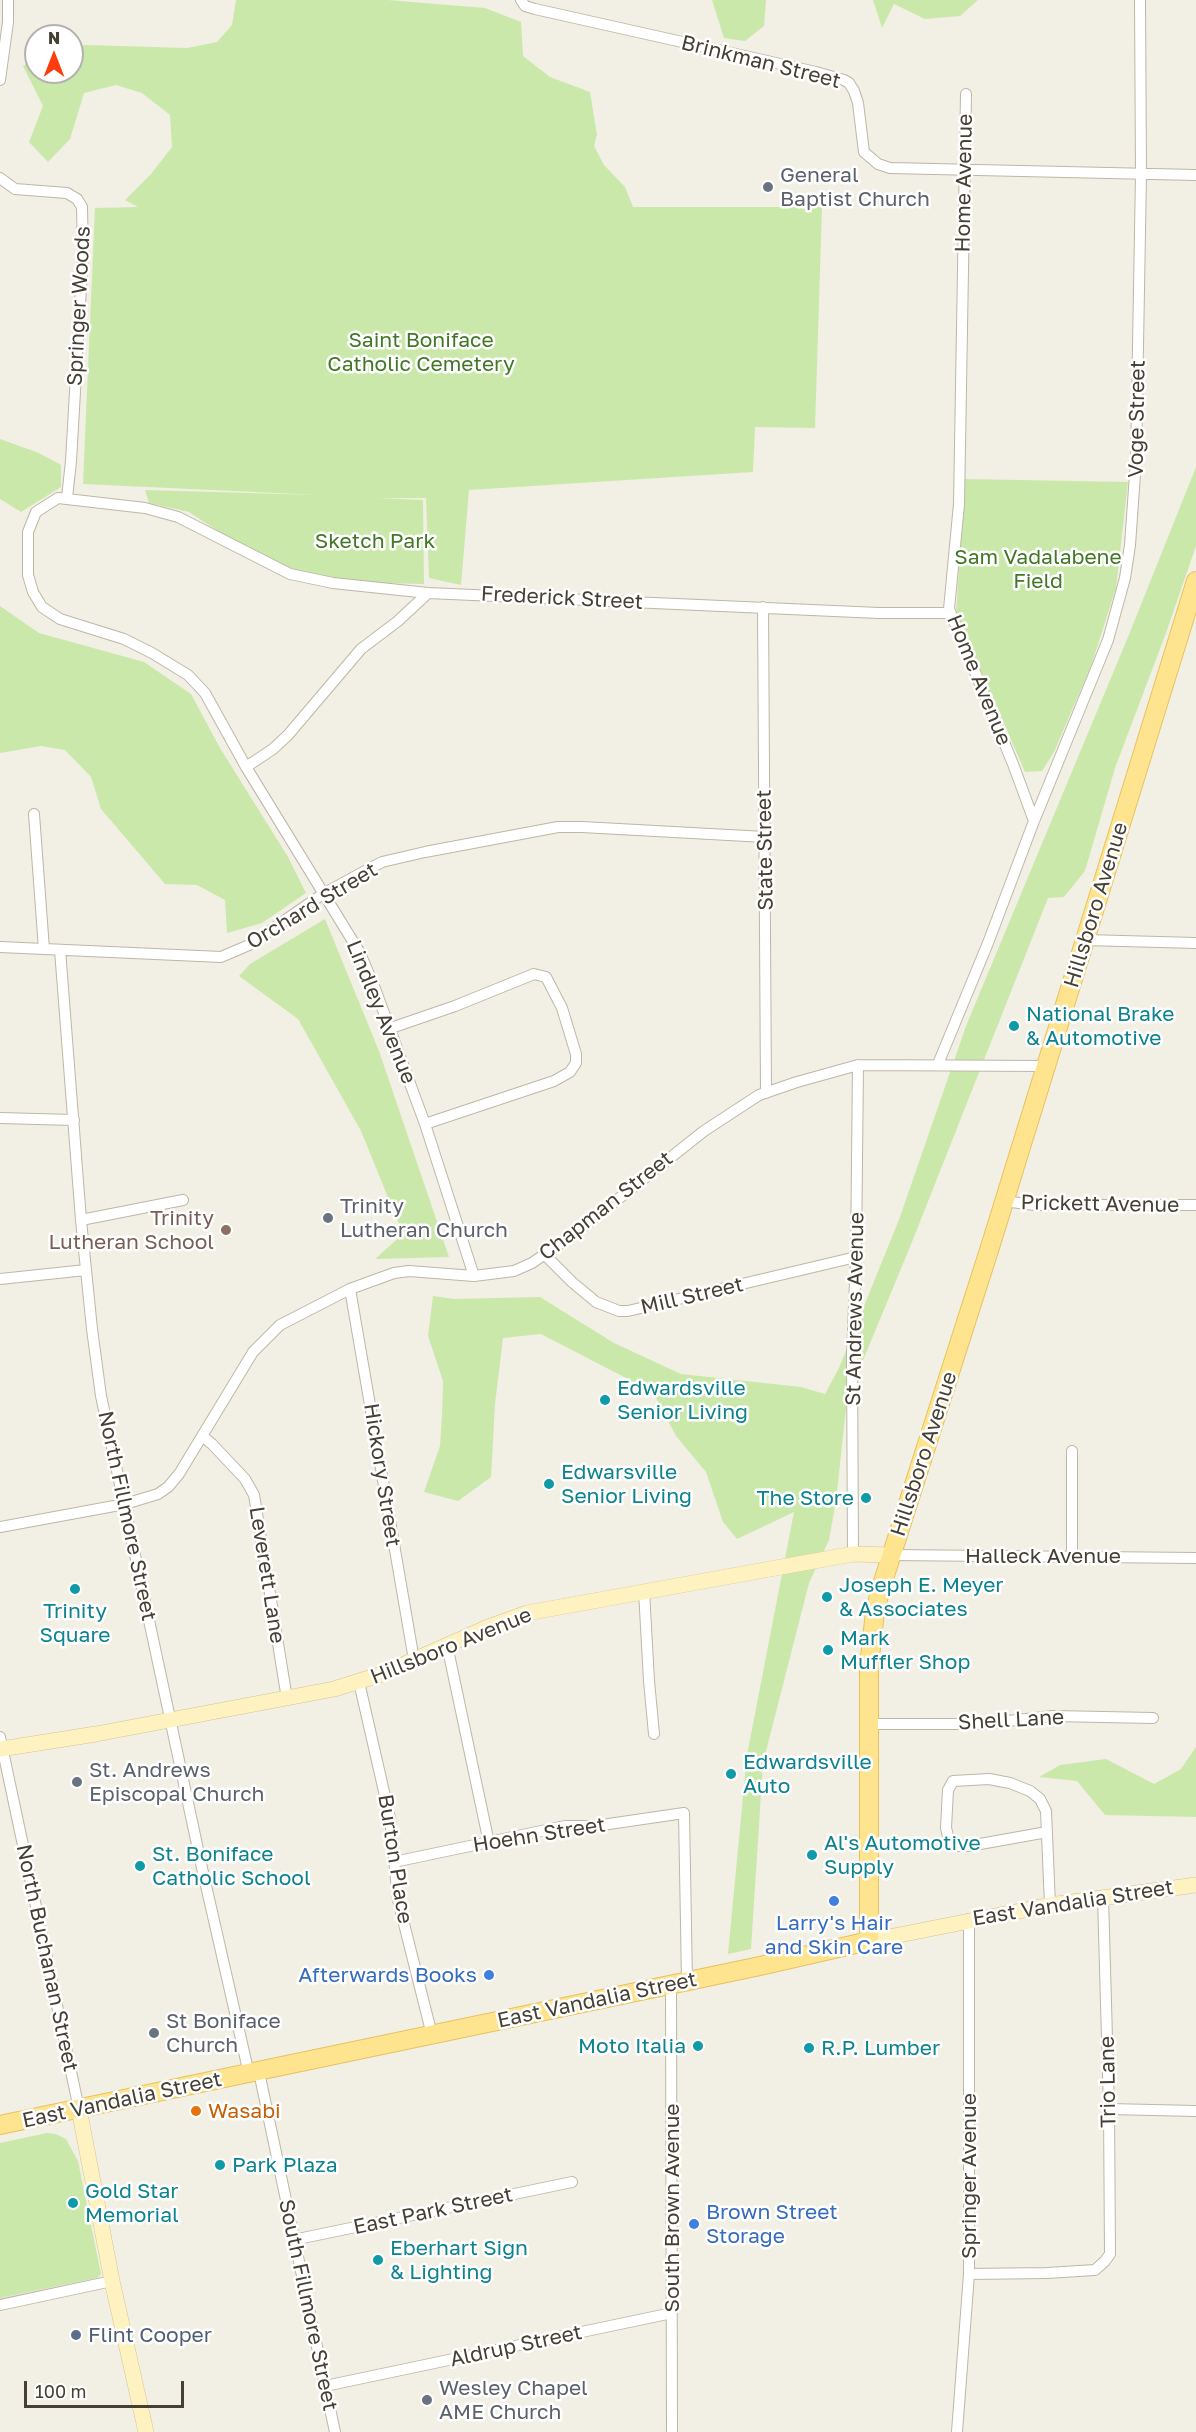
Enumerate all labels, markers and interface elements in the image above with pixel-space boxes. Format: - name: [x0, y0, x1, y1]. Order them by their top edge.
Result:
- north arrow: [24, 24, 84, 84]
- text: N: [48, 28, 60, 48]
- street label: Brinkman Street: [679, 30, 843, 94]
- street label: Home Avenue: [950, 113, 978, 253]
- place label: General Baptist Church: [780, 162, 930, 212]
- marker: General Baptist Church: [761, 180, 775, 194]
- street label: Springer Woods: [62, 225, 96, 387]
- park label: Saint Boniface Catholic Cemetery: [327, 327, 515, 377]
- street label: Voge Street: [1123, 360, 1151, 478]
- park label: Sketch Park: [315, 528, 435, 554]
- park label: Sam Vadalabene Field: [954, 544, 1122, 594]
- street label: Frederick Street: [480, 581, 644, 615]
- street label: Home Avenue: [941, 611, 1017, 749]
- street label: State Street: [751, 789, 779, 911]
- street label: Hillsboro Avenue: [1059, 819, 1133, 991]
- street label: Orchard Street: [242, 857, 382, 955]
- street label: Lindley Avenue: [341, 936, 421, 1088]
- place label: National Brake & Automotive: [1026, 1001, 1175, 1051]
- marker: National Brake & Automotive: [1007, 1019, 1021, 1033]
- street label: Chapman Street: [534, 1146, 678, 1266]
- street label: Prickett Avenue: [1020, 1190, 1180, 1218]
- place label: Trinity Lutheran Church: [340, 1193, 508, 1243]
- place label: Trinity Lutheran School: [49, 1205, 214, 1255]
- marker: Trinity Lutheran Church: [321, 1211, 335, 1225]
- street label: St Andrews Avenue: [841, 1212, 869, 1406]
- marker: Trinity Lutheran School: [219, 1223, 233, 1237]
- street label: Mill Street: [638, 1272, 746, 1320]
- street label: Hillsboro Avenue: [885, 1368, 963, 1540]
- place label: Edwardsville Senior Living: [617, 1375, 748, 1425]
- marker: Edwardsville Senior Living: [598, 1393, 612, 1407]
- street label: Hickory Street: [358, 1401, 406, 1549]
- street label: North Fillmore Street: [92, 1409, 162, 1623]
- place label: Edwarsville Senior Living: [561, 1459, 692, 1509]
- marker: Edwarsville Senior Living: [542, 1477, 556, 1491]
- place label: The Store: [756, 1485, 854, 1511]
- marker: The Store: [859, 1491, 873, 1505]
- street label: Leverett Lane: [244, 1505, 290, 1645]
- street label: Halleck Avenue: [965, 1543, 1121, 1569]
- place label: Joseph E. Meyer & Associates: [839, 1572, 1004, 1622]
- marker: Trinity Square: [68, 1582, 82, 1596]
- marker: Joseph E. Meyer & Associates: [820, 1590, 834, 1604]
- place label: Trinity Square: [39, 1598, 111, 1648]
- street label: Hillsboro Avenue: [367, 1602, 535, 1690]
- place label: Mark Muffler Shop: [840, 1625, 970, 1675]
- marker: Mark Muffler Shop: [821, 1643, 835, 1657]
- street label: Shell Lane: [957, 1705, 1065, 1735]
- place label: Edwardsville Auto: [743, 1749, 872, 1799]
- place label: St. Andrews Episcopal Church: [89, 1757, 265, 1807]
- marker: Edwardsville Auto: [724, 1767, 738, 1781]
- marker: St. Andrews Episcopal Church: [70, 1775, 84, 1789]
- street label: Burton Place: [372, 1793, 418, 1925]
- street label: Hoehn Street: [471, 1812, 607, 1858]
- place label: Al's Automotive Supply: [824, 1830, 981, 1880]
- place label: St. Boniface Catholic School: [152, 1841, 311, 1891]
- street label: North Buchanan Street: [11, 1842, 83, 2074]
- marker: Al's Automotive Supply: [805, 1848, 819, 1862]
- marker: St. Boniface Catholic School: [133, 1859, 147, 1873]
- street label: East Vandalia Street: [971, 1875, 1175, 1931]
- marker: Larry's Hair and Skin Care: [827, 1894, 841, 1908]
- place label: Larry's Hair and Skin Care: [765, 1910, 903, 1960]
- place label: Afterwards Books: [298, 1962, 477, 1988]
- street label: East Vandalia Street: [495, 1967, 699, 2033]
- marker: Afterwards Books: [482, 1968, 496, 1982]
- place label: St Boniface Church: [166, 2008, 281, 2058]
- marker: St Boniface Church: [147, 2026, 161, 2040]
- place label: Moto Italia: [578, 2033, 686, 2059]
- place label: R.P. Lumber: [821, 2035, 940, 2061]
- street label: Trio Lane: [1095, 2036, 1121, 2128]
- marker: Moto Italia: [691, 2039, 705, 2053]
- marker: R.P. Lumber: [802, 2041, 816, 2055]
- street label: East Vandalia Street: [20, 2067, 224, 2133]
- street label: Springer Avenue: [956, 2093, 982, 2259]
- place label: Wasabi: [208, 2098, 281, 2124]
- street label: South Brown Avenue: [659, 2103, 685, 2313]
- marker: Wasabi: [189, 2104, 203, 2118]
- place label: Park Plaza: [232, 2152, 338, 2178]
- marker: Park Plaza: [213, 2158, 227, 2172]
- place label: Gold Star Memorial: [85, 2178, 179, 2228]
- street label: East Park Street: [351, 2182, 515, 2240]
- marker: Gold Star Memorial: [66, 2196, 80, 2210]
- street label: South Fillmore Street: [273, 2197, 343, 2413]
- place label: Brown Street Storage: [706, 2199, 838, 2249]
- marker: Brown Street Storage: [687, 2217, 701, 2231]
- place label: Eberhart Sign & Lighting: [390, 2235, 528, 2285]
- marker: Eberhart Sign & Lighting: [371, 2253, 385, 2267]
- street label: Aldrup Street: [448, 2320, 584, 2372]
- place label: Flint Cooper: [88, 2322, 212, 2348]
- marker: Flint Cooper: [69, 2328, 83, 2342]
- scale bar: [27, 2369, 188, 2407]
- place label: Wesley Chapel AME Church: [439, 2375, 588, 2425]
- text: 100 m: [35, 2380, 86, 2402]
- marker: Wesley Chapel AME Church: [420, 2393, 434, 2407]

